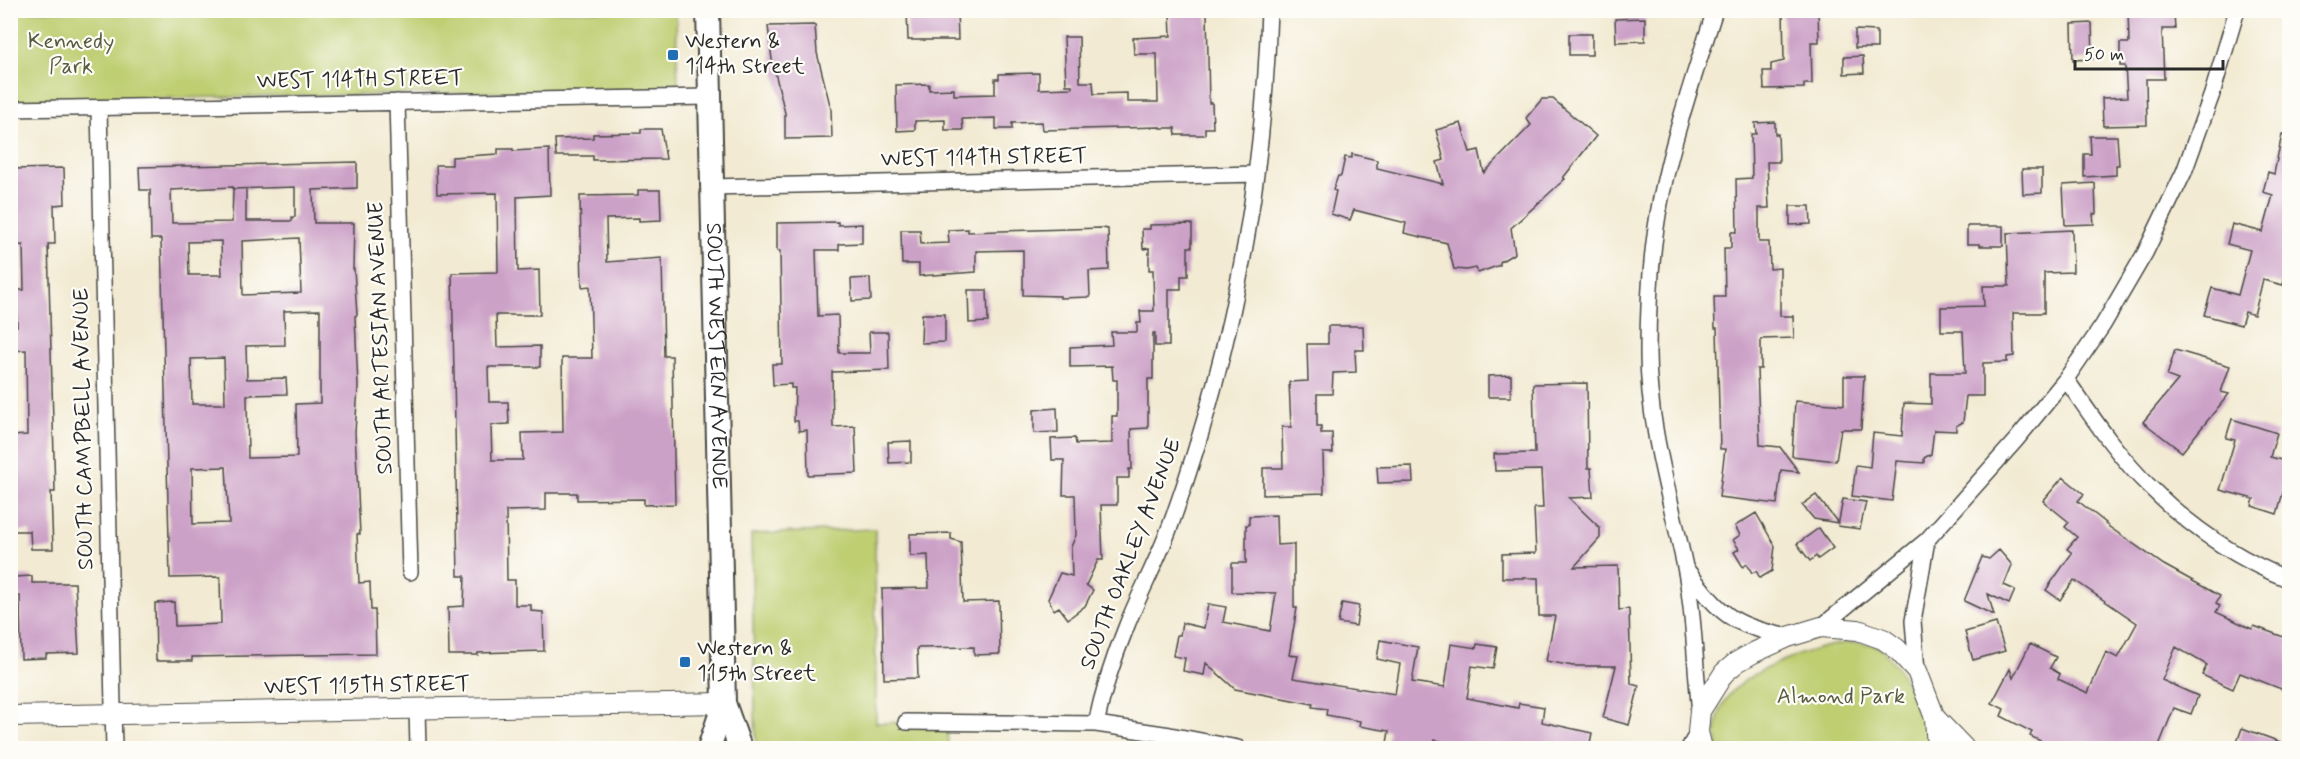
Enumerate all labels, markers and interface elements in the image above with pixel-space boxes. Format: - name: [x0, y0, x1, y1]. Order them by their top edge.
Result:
- park label: Kennedy Park: [28, 28, 114, 81]
- place label: Western & 114th Street: [685, 28, 805, 81]
- scale bar: [2075, 33, 2224, 71]
- text: 50 m: [2084, 43, 2124, 67]
- marker: Western & 114th Street: [666, 48, 680, 62]
- street label: WEST 114TH STREET: [256, 64, 464, 96]
- street label: WEST 114TH STREET: [880, 142, 1088, 174]
- street label: SOUTH ARTESIAN AVENUE: [362, 201, 400, 475]
- street label: SOUTH WESTERN AVENUE: [699, 222, 733, 490]
- street label: SOUTH CAMPBELL AVENUE: [68, 287, 100, 570]
- street label: SOUTH OAKLEY AVENUE: [1074, 434, 1188, 674]
- place label: Western & 115th Street: [697, 635, 816, 688]
- marker: Western & 115th Street: [678, 655, 692, 669]
- street label: WEST 115TH STREET: [264, 670, 470, 702]
- park label: Almond Park: [1777, 683, 1905, 711]

